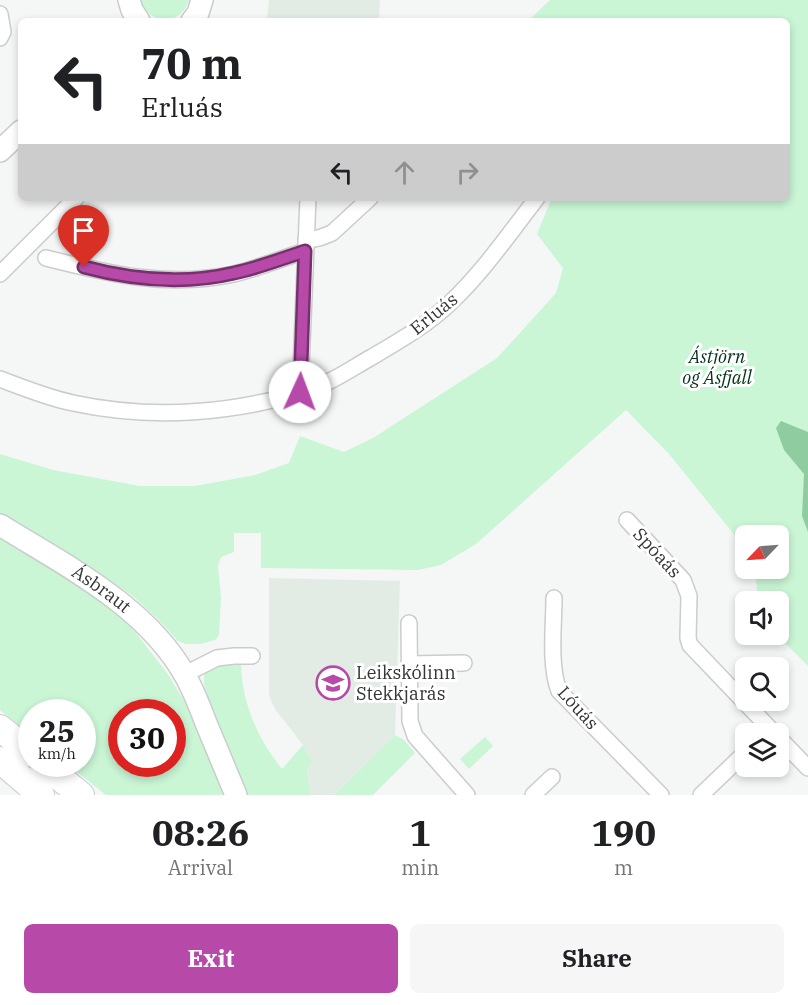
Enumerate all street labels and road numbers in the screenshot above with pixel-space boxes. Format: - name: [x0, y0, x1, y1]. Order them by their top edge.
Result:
- street label: Erluás: [405, 287, 462, 340]
- street label: Spóaás: [628, 523, 686, 583]
- street label: Ásbraut: [68, 560, 136, 618]
- street label: Lóuás: [553, 681, 604, 734]

